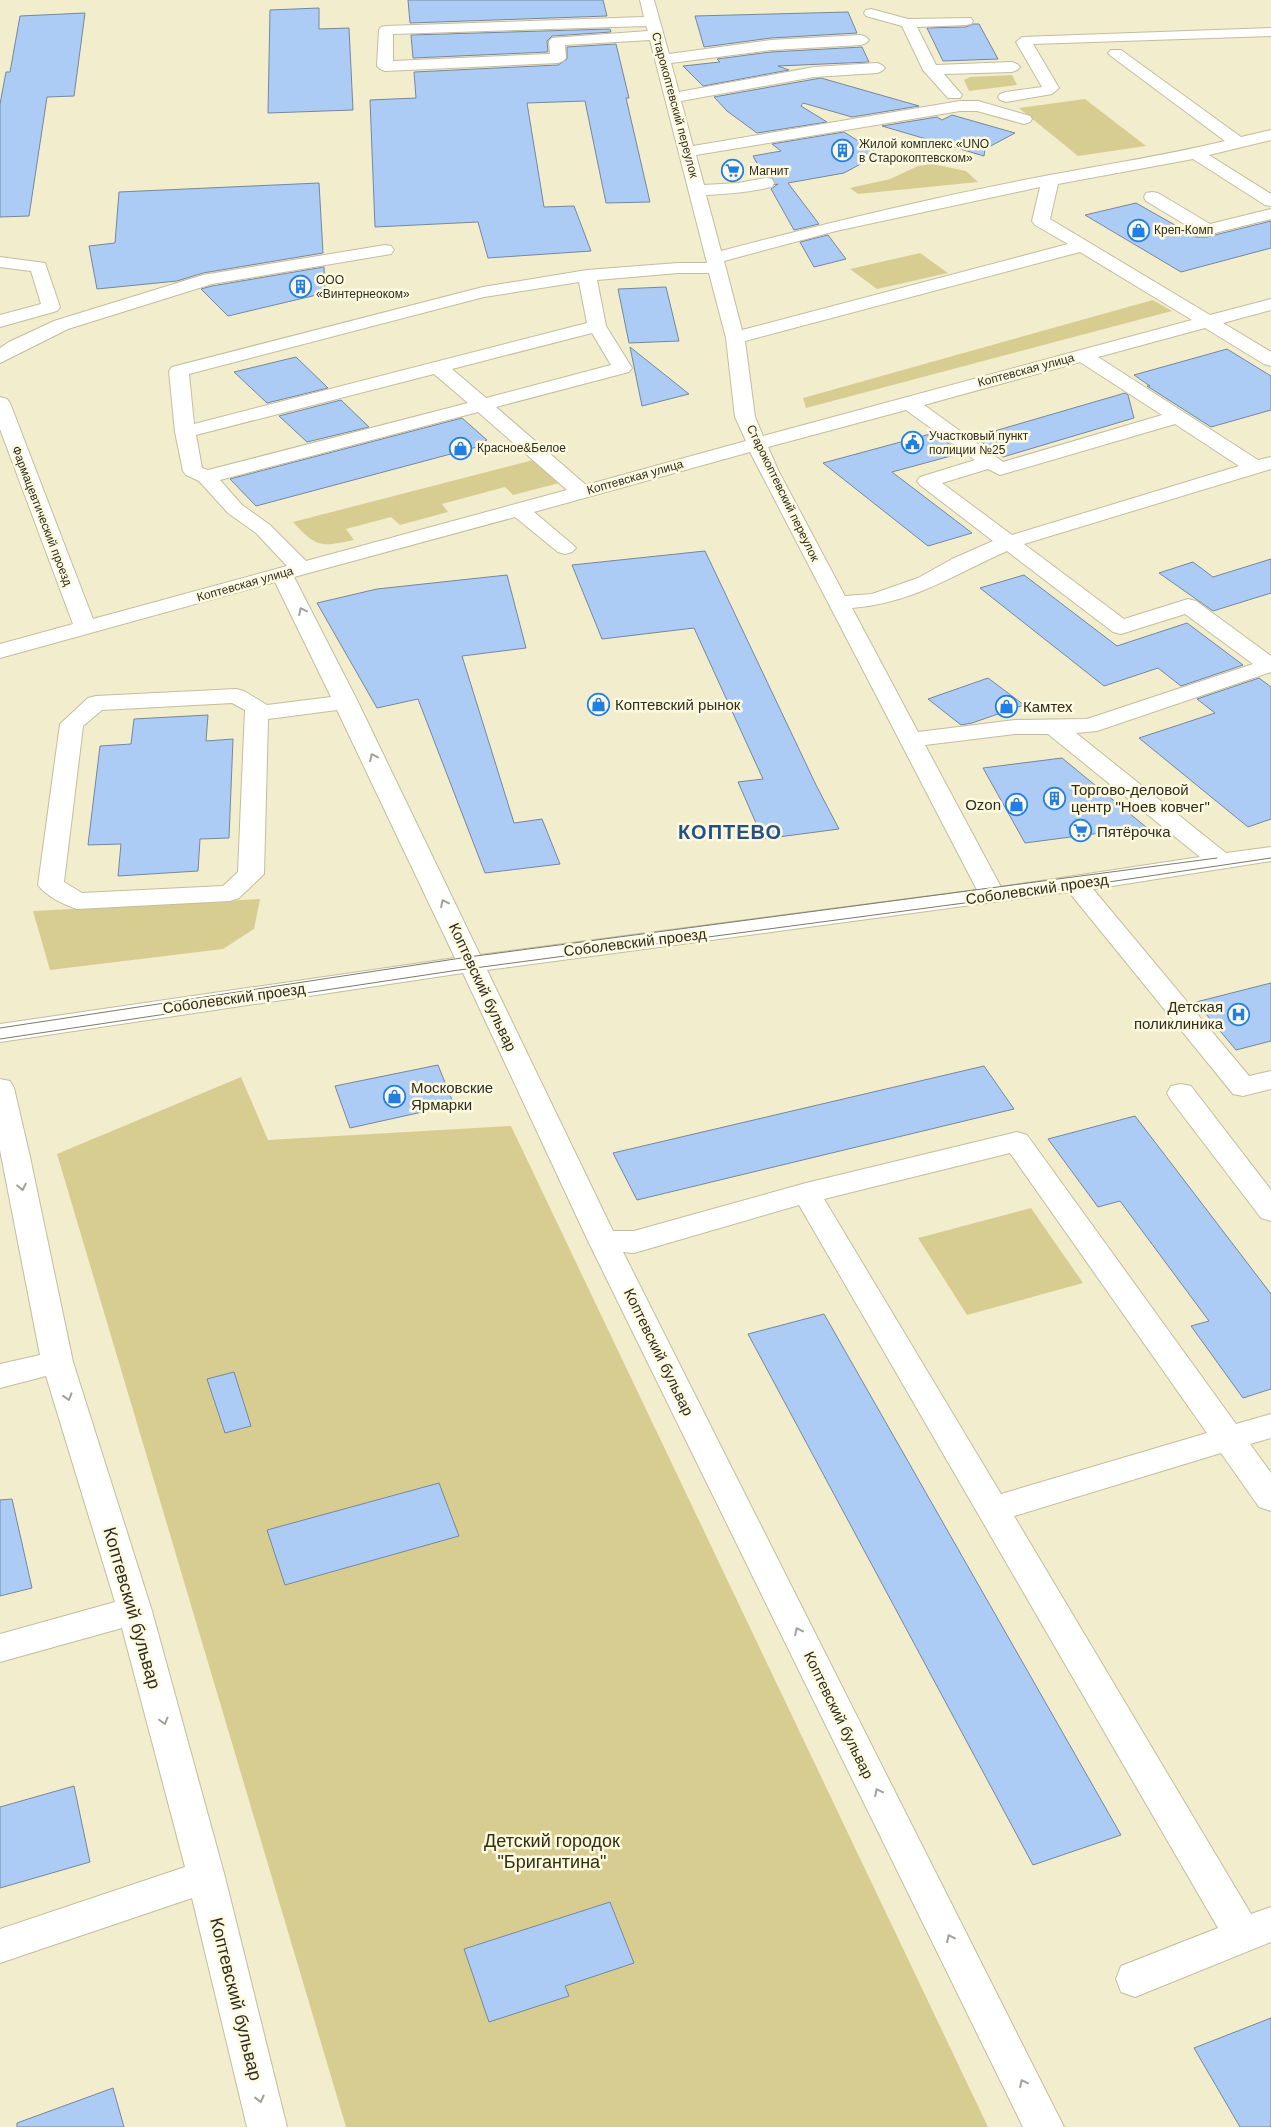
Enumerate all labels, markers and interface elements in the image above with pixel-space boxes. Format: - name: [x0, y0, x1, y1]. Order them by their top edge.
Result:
- street label: Старокоптевский переулок: [649, 31, 701, 180]
- place label: Жилой комплекс «UNO в Старокоптевском»: [859, 137, 989, 165]
- building icon: Жилой комплекс «UNO в Старокоптевском»: [831, 139, 855, 163]
- supermarket icon: Магнит: [721, 159, 745, 183]
- place label: Магнит: [749, 164, 790, 178]
- shop icon: Креп-Комп: [1126, 218, 1150, 242]
- place label: Креп-Комп: [1154, 223, 1213, 237]
- place label: ООО «Винтернеоком»: [316, 273, 410, 301]
- building icon: ООО «Винтернеоком»: [288, 275, 312, 299]
- street label: Коптевская улица: [976, 350, 1076, 390]
- street label: Старокоптевский переулок: [744, 422, 823, 564]
- place label: Участковый пункт полиции №25: [929, 429, 1029, 457]
- public building icon: Участковый пункт полиции №25: [901, 431, 925, 455]
- shop icon: Красное&Белое: [449, 436, 473, 460]
- place label: Красное&Белое: [477, 441, 566, 455]
- street label: Фармацевтический проезд: [9, 444, 75, 588]
- street label: Коптевская улица: [585, 456, 685, 497]
- street label: Коптевская улица: [195, 563, 295, 604]
- one-way arrow: [298, 607, 308, 616]
- shop icon: Коптевский рынок: [587, 692, 611, 716]
- shop icon: Камтех: [995, 694, 1019, 718]
- place label: Коптевский рынок: [615, 696, 741, 713]
- place label: Камтех: [1023, 698, 1073, 715]
- one-way arrow: [369, 753, 379, 762]
- place label: Торгово-деловой центр "Ноев ковчег": [1071, 781, 1210, 815]
- building icon: Торгово-деловой центр "Ноев ковчег": [1043, 786, 1067, 810]
- shop icon: Ozon: [1005, 792, 1029, 816]
- place label: Ozon: [965, 796, 1001, 813]
- supermarket icon: Пятёрочка: [1069, 819, 1093, 843]
- district label: КОПТЕВО: [678, 821, 782, 843]
- place label: Пятёрочка: [1097, 823, 1171, 840]
- street label: Соболевский проезд: [965, 871, 1110, 907]
- one-way arrow: [440, 900, 450, 909]
- street label: Коптевский бульвар: [446, 920, 520, 1054]
- street label: Соболевский проезд: [563, 925, 708, 959]
- street label: Соболевский проезд: [162, 980, 307, 1016]
- place label: Детская поликлиника: [1134, 998, 1224, 1032]
- hospital icon: Детская поликлиника: [1227, 1003, 1251, 1027]
- place label: Московские Ярмарки: [411, 1079, 493, 1113]
- shop icon: Московские Ярмарки: [383, 1084, 407, 1108]
- one-way arrow: [17, 1183, 27, 1192]
- street label: Коптевский бульвар: [621, 1286, 697, 1418]
- one-way arrow: [62, 1392, 72, 1401]
- street label: Коптевский бульвар: [99, 1525, 165, 1691]
- one-way arrow: [793, 1627, 804, 1636]
- street label: Коптевский бульвар: [801, 1649, 877, 1781]
- one-way arrow: [158, 1716, 169, 1725]
- one-way arrow: [874, 1789, 884, 1798]
- park label: Детский городок "Бригантина": [484, 1831, 620, 1872]
- street label: Коптевский бульвар: [206, 1915, 266, 2083]
- one-way arrow: [946, 1934, 956, 1943]
- one-way arrow: [1019, 2080, 1029, 2089]
- one-way arrow: [254, 2094, 265, 2103]

